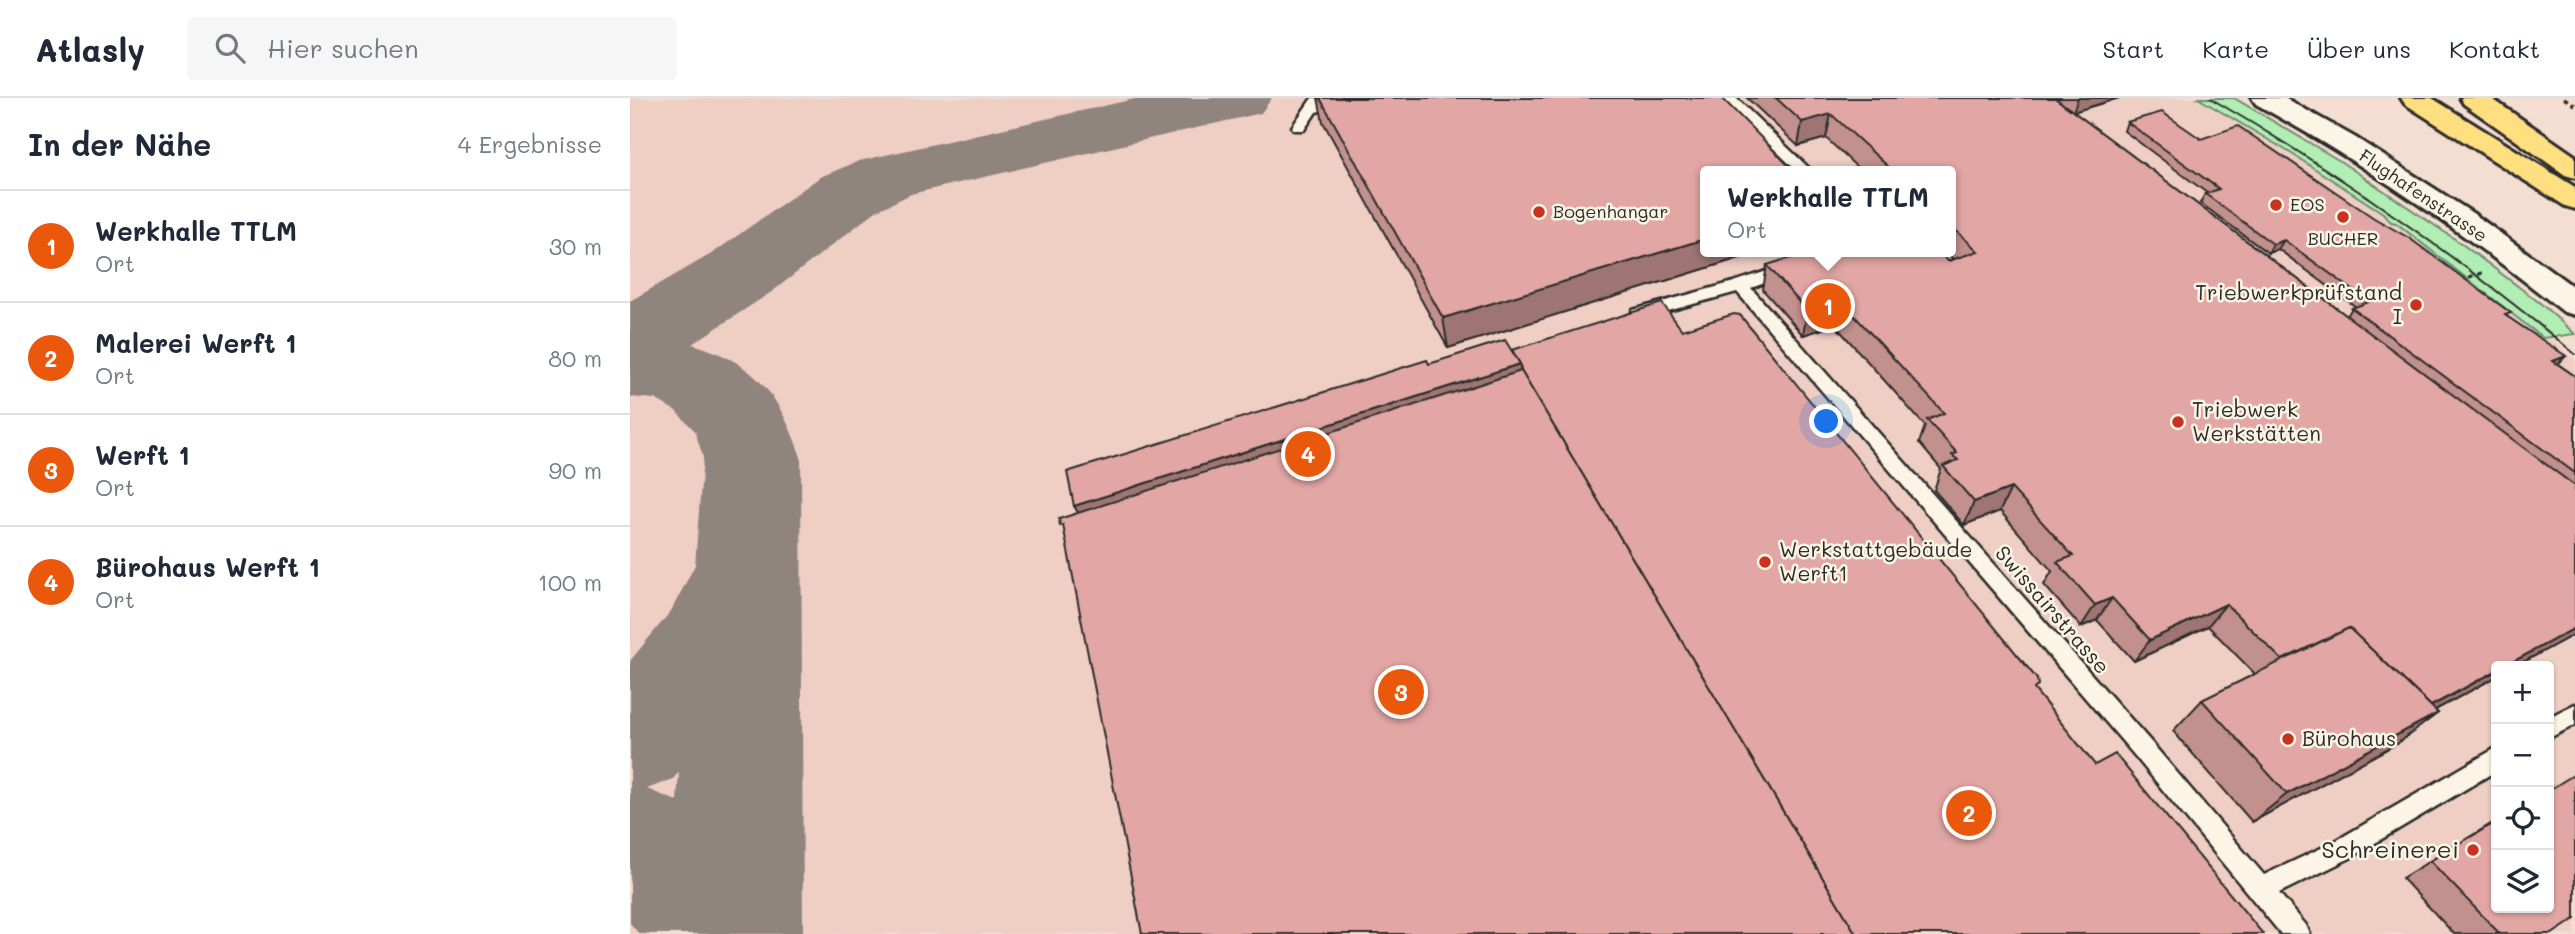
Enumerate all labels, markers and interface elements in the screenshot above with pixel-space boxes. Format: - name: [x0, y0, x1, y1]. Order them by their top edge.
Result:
- search box: [187, 17, 677, 80]
- text: Atlasly: [35, 27, 145, 70]
- icon: search: [211, 29, 249, 67]
- text: Hier suchen: [267, 31, 419, 65]
- text: Start: [2102, 33, 2164, 64]
- text: Karte: [2202, 33, 2269, 64]
- text: Über uns: [2307, 33, 2411, 64]
- text: Kontakt: [2449, 33, 2540, 64]
- text: In der Nähe: [28, 124, 211, 164]
- text: 4 Ergebnisse: [458, 129, 602, 159]
- street label: Flughafenstrasse: [2355, 143, 2492, 247]
- popup: [1700, 166, 1956, 257]
- text: Werkhalle TTLM: [1727, 180, 1929, 214]
- place label: EOS: [2290, 192, 2325, 216]
- marker: EOS: [2268, 197, 2284, 213]
- place label: Bogenhangar: [1553, 199, 1668, 223]
- marker: Bogenhangar: [1531, 204, 1547, 220]
- marker: BUCHER: [2335, 209, 2351, 225]
- text: Werkhalle TTLM: [95, 214, 297, 248]
- text: Ort: [1727, 214, 1767, 244]
- place label: BUCHER: [2308, 226, 2378, 250]
- text: 1: [46, 231, 56, 261]
- text: 30 m: [549, 231, 602, 261]
- text: Ort: [95, 248, 135, 278]
- place label: Triebwerkprüfstand I: [2195, 278, 2402, 329]
- pin: 1: [1805, 280, 1851, 332]
- marker: Triebwerkprüfstand I: [2408, 297, 2424, 313]
- text: Malerei Werft 1: [95, 326, 296, 360]
- text: 2: [45, 343, 57, 373]
- text: 80 m: [548, 343, 602, 373]
- text: Ort: [95, 360, 135, 390]
- place label: Triebwerk Werkstätten: [2192, 395, 2321, 446]
- your location: [1809, 404, 1843, 438]
- marker: Triebwerk Werkstätten: [2170, 414, 2186, 430]
- pin: 4: [1285, 428, 1331, 480]
- text: Werft 1: [95, 438, 190, 472]
- text: 3: [44, 455, 58, 485]
- text: 90 m: [549, 455, 602, 485]
- text: Ort: [95, 472, 135, 502]
- place label: Werkstattgebäude Werft1: [1779, 535, 1973, 586]
- street label: Swissairstrasse: [1990, 539, 2116, 679]
- text: Bürohaus Werft 1: [95, 550, 320, 584]
- marker: Werkstattgebäude Werft1: [1757, 554, 1773, 570]
- text: 4: [44, 567, 58, 597]
- text: 100 m: [538, 567, 602, 597]
- text: Ort: [95, 584, 135, 614]
- map controls: [2491, 661, 2554, 913]
- button: +: [2491, 661, 2554, 724]
- pin: 3: [1378, 666, 1424, 718]
- place label: Bürohaus: [2302, 724, 2396, 751]
- button: −: [2491, 724, 2554, 787]
- marker: Bürohaus: [2280, 731, 2296, 747]
- pin: 2: [1946, 787, 1992, 839]
- button: locate: [2491, 787, 2554, 850]
- place label: Schreinerei: [2321, 833, 2459, 864]
- marker: Schreinerei: [2465, 842, 2481, 858]
- button: layers: [2491, 850, 2554, 913]

